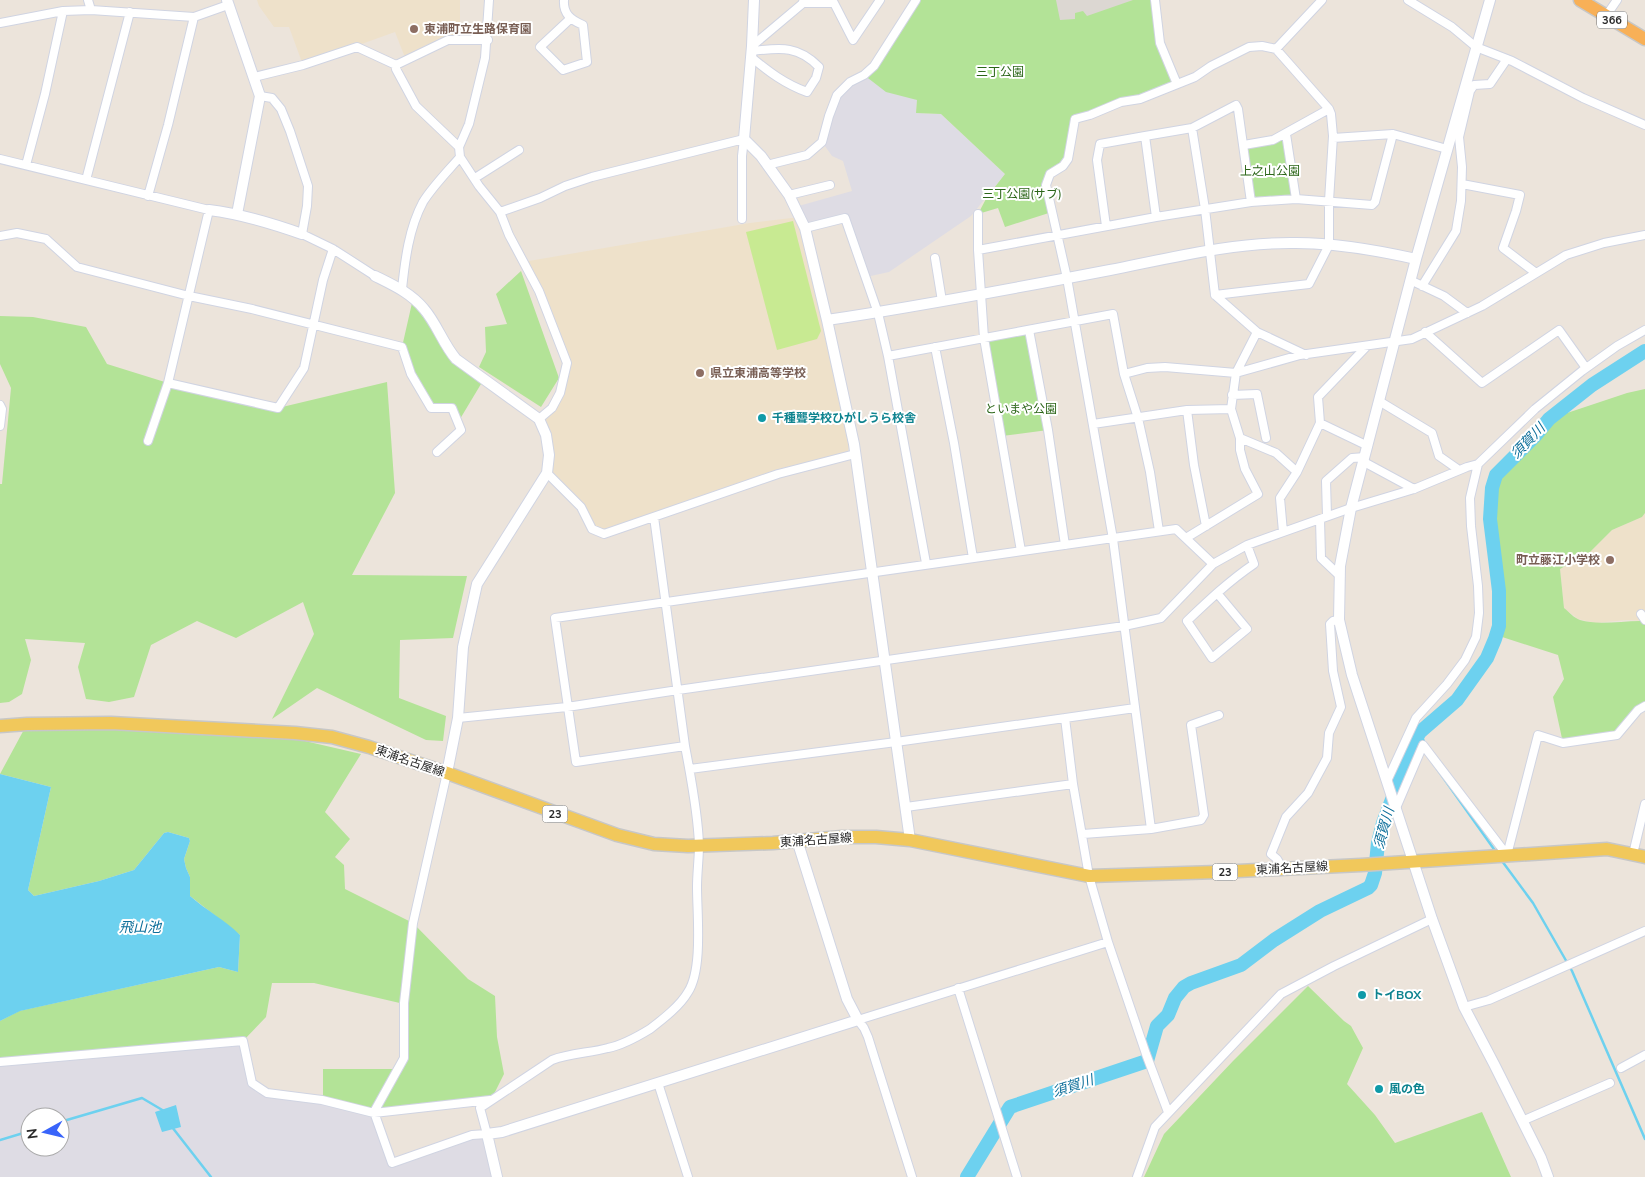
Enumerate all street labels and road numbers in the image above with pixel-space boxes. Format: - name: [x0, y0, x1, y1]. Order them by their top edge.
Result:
- road number: 366: [1597, 12, 1627, 28]
- street label: 東浦名古屋線: [373, 742, 447, 780]
- road number: 23: [542, 806, 568, 822]
- street label: 東浦名古屋線: [780, 830, 852, 850]
- street label: 東浦名古屋線: [1256, 858, 1328, 878]
- road number: 23: [1212, 864, 1238, 880]

